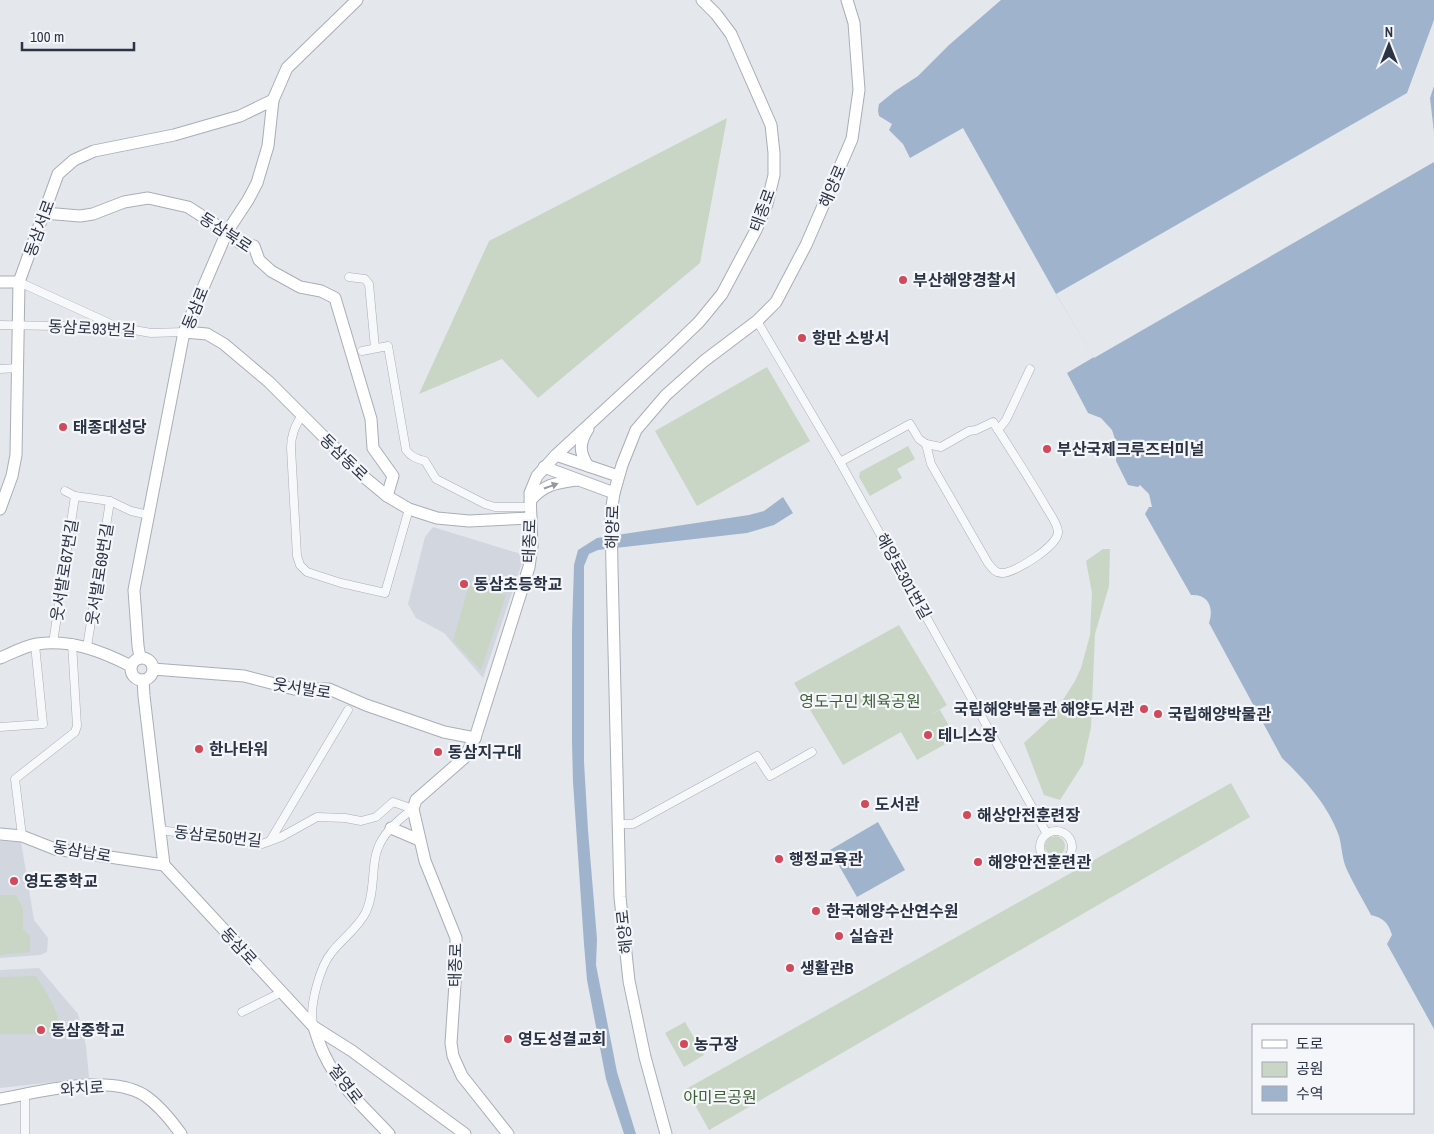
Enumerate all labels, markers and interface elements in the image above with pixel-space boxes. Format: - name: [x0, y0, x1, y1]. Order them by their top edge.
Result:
- scale bar: [22, 20, 135, 52]
- north arrow: [1364, 20, 1414, 70]
- text: N: [1385, 23, 1393, 41]
- text: 100 m: [30, 26, 64, 47]
- street label: 해양로: [813, 161, 851, 211]
- street label: 태종로: [744, 185, 780, 235]
- street label: 동삼서로: [19, 196, 59, 259]
- street label: 동삼북로: [195, 207, 257, 257]
- place label: 부산해양경찰서: [913, 269, 1016, 291]
- marker: 부산해양경찰서: [897, 274, 909, 286]
- street label: 동삼로: [177, 283, 214, 333]
- street label: 동삼로93번길: [47, 315, 137, 341]
- place label: 항만 소방서: [812, 327, 889, 349]
- marker: 항만 소방서: [796, 332, 808, 344]
- place label: 태종대성당: [73, 416, 147, 438]
- marker: 태종대성당: [57, 421, 69, 433]
- street label: 동삼동로: [315, 429, 373, 486]
- place label: 부산국제크루즈터미널: [1057, 438, 1204, 460]
- marker: 부산국제크루즈터미널: [1041, 443, 1053, 455]
- one-way arrow: [544, 481, 559, 489]
- street label: 해양로: [600, 504, 624, 549]
- street label: 웃서발로67번길: [45, 517, 83, 623]
- street label: 태종로: [517, 518, 541, 563]
- street label: 웃서발로69번길: [80, 521, 118, 627]
- street label: 해양로301번길: [871, 529, 937, 623]
- place label: 동삼초등학교: [474, 573, 563, 595]
- marker: 동삼초등학교: [458, 578, 470, 590]
- street label: 웃서발로: [271, 673, 333, 704]
- park label: 영도구민 체육공원: [799, 690, 921, 712]
- place label: 국립해양박물관 해양도서관: [954, 698, 1134, 720]
- marker: 국립해양박물관 해양도서관: [1138, 703, 1150, 715]
- place label: 국립해양박물관: [1168, 703, 1271, 725]
- marker: 국립해양박물관: [1152, 708, 1164, 720]
- place label: 테니스장: [938, 724, 997, 746]
- marker: 테니스장: [922, 729, 934, 741]
- place label: 한나타워: [209, 738, 268, 760]
- place label: 동삼지구대: [448, 741, 522, 763]
- marker: 한나타워: [193, 743, 205, 755]
- marker: 동삼지구대: [432, 746, 444, 758]
- place label: 도서관: [875, 793, 919, 815]
- marker: 도서관: [859, 798, 871, 810]
- place label: 해상안전훈련장: [977, 804, 1080, 826]
- marker: 해상안전훈련장: [961, 809, 973, 821]
- street label: 동삼로50번길: [173, 820, 263, 852]
- street label: 동삼남로: [51, 835, 113, 867]
- place label: 행정교육관: [789, 848, 863, 870]
- place label: 해양안전훈련관: [988, 851, 1091, 873]
- marker: 행정교육관: [773, 853, 785, 865]
- marker: 해양안전훈련관: [972, 856, 984, 868]
- place label: 영도중학교: [24, 870, 98, 892]
- marker: 영도중학교: [8, 875, 20, 887]
- place label: 한국해양수산연수원: [826, 900, 958, 922]
- marker: 한국해양수산연수원: [810, 905, 822, 917]
- street label: 해양로: [611, 909, 637, 955]
- street label: 동삼로: [216, 922, 262, 970]
- place label: 실습관: [849, 925, 893, 947]
- marker: 실습관: [833, 930, 845, 942]
- street label: 태종로: [444, 942, 466, 987]
- place label: 생활관B: [800, 957, 854, 979]
- marker: 생활관B: [784, 962, 796, 974]
- place label: 동삼중학교: [51, 1019, 125, 1041]
- marker: 동삼중학교: [35, 1024, 47, 1036]
- legend: [1252, 1024, 1414, 1114]
- place label: 영도성결교회: [518, 1028, 606, 1050]
- marker: 영도성결교회: [502, 1033, 514, 1045]
- place label: 농구장: [694, 1033, 738, 1055]
- text: 도로: [1296, 1033, 1324, 1054]
- marker: 농구장: [678, 1038, 690, 1050]
- text: 공원: [1296, 1058, 1324, 1079]
- street label: 절영로: [324, 1060, 368, 1108]
- street label: 와치로: [59, 1075, 105, 1101]
- text: 수역: [1296, 1083, 1324, 1104]
- park label: 아미르공원: [683, 1086, 757, 1108]

